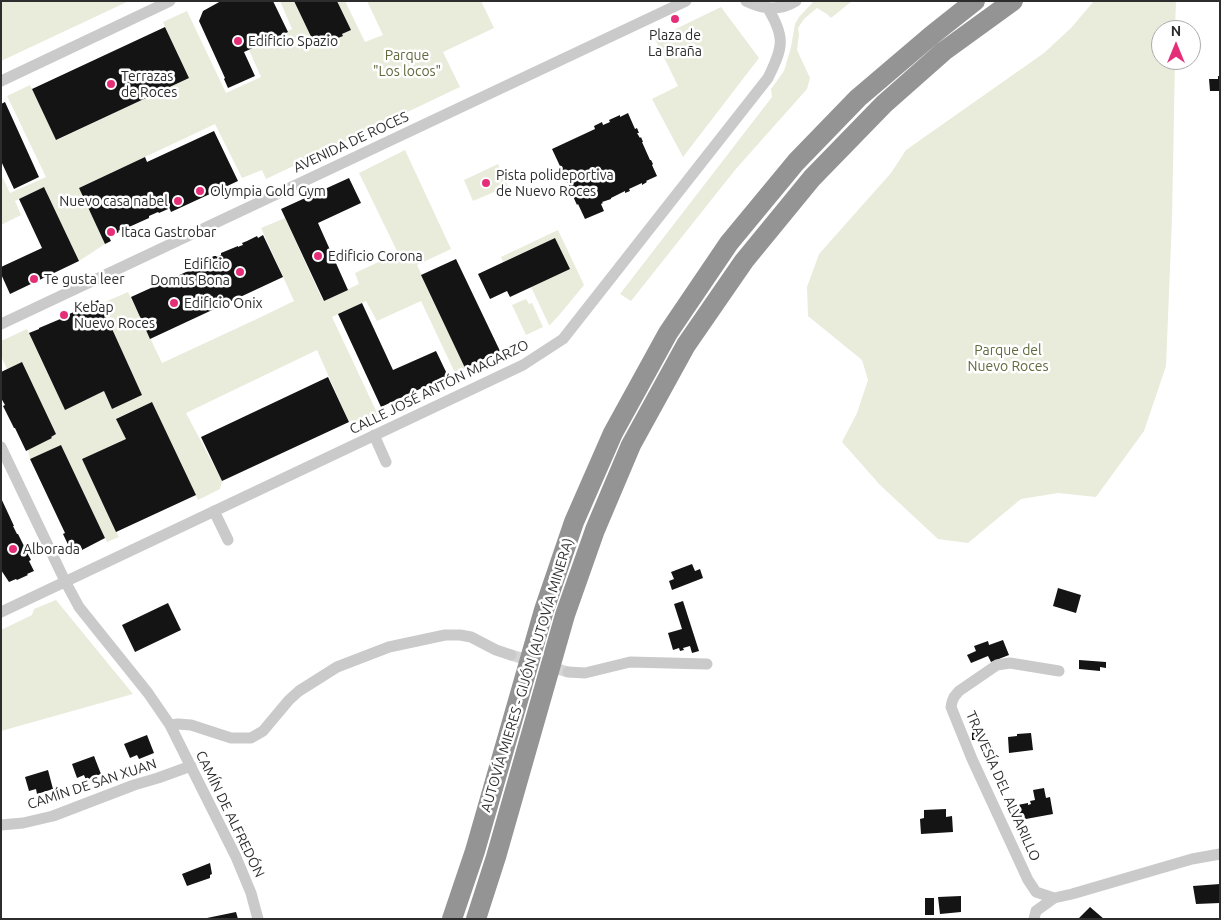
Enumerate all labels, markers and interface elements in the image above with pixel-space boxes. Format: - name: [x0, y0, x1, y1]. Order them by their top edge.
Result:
- marker: Plaza de La Braña: [669, 13, 681, 25]
- north arrow: [1151, 20, 1201, 70]
- text: N: [1171, 23, 1181, 39]
- place label: Plaza de La Braña: [648, 27, 702, 59]
- place label: Edificio Spazio: [248, 33, 338, 49]
- marker: Edificio Spazio: [232, 35, 244, 47]
- park label: Parque "Los locos": [373, 47, 441, 80]
- place label: Terrazas de Roces: [121, 68, 177, 100]
- marker: Terrazas de Roces: [105, 78, 117, 90]
- street label: AVENIDA DE ROCES: [291, 108, 411, 176]
- place label: Pista polideportiva de Nuevo Roces: [496, 167, 614, 200]
- marker: Pista polideportiva de Nuevo Roces: [480, 177, 492, 189]
- place label: Olympia Gold Gym: [210, 183, 326, 199]
- marker: Olympia Gold Gym: [194, 185, 206, 197]
- place label: Nuevo casa nabel: [59, 193, 168, 209]
- marker: Nuevo casa nabel: [172, 195, 184, 207]
- place label: Itaca Gastrobar: [121, 224, 216, 240]
- marker: Itaca Gastrobar: [105, 226, 117, 238]
- place label: Edificio Corona: [328, 248, 423, 264]
- marker: Edificio Corona: [312, 250, 324, 262]
- place label: Edificio Domus Bona: [150, 256, 230, 288]
- marker: Edificio Domus Bona: [234, 266, 246, 278]
- place label: Te gusta leer: [44, 271, 124, 287]
- marker: Te gusta leer: [28, 273, 40, 285]
- place label: Edificio Onix: [184, 295, 263, 311]
- marker: Edificio Onix: [168, 297, 180, 309]
- place label: Kebap Nuevo Roces: [74, 299, 155, 332]
- marker: Kebap Nuevo Roces: [58, 309, 70, 321]
- street label: CALLE JOSÉ ANTÓN MAGARZO: [347, 336, 531, 438]
- park label: Parque del Nuevo Roces: [967, 342, 1049, 374]
- street label: AUTOVÍA MIERES - GIJÓN (AUTOVÍA MINERA): [477, 536, 577, 814]
- place label: Alborada: [23, 541, 80, 557]
- marker: Alborada: [7, 543, 19, 555]
- street label: TRAVESÍA DEL ALVARILLO: [962, 708, 1044, 864]
- street label: CAMÍN DE ALFREDÓN: [192, 748, 268, 880]
- street label: CAMÍN DE SAN XUAN: [25, 755, 159, 813]

